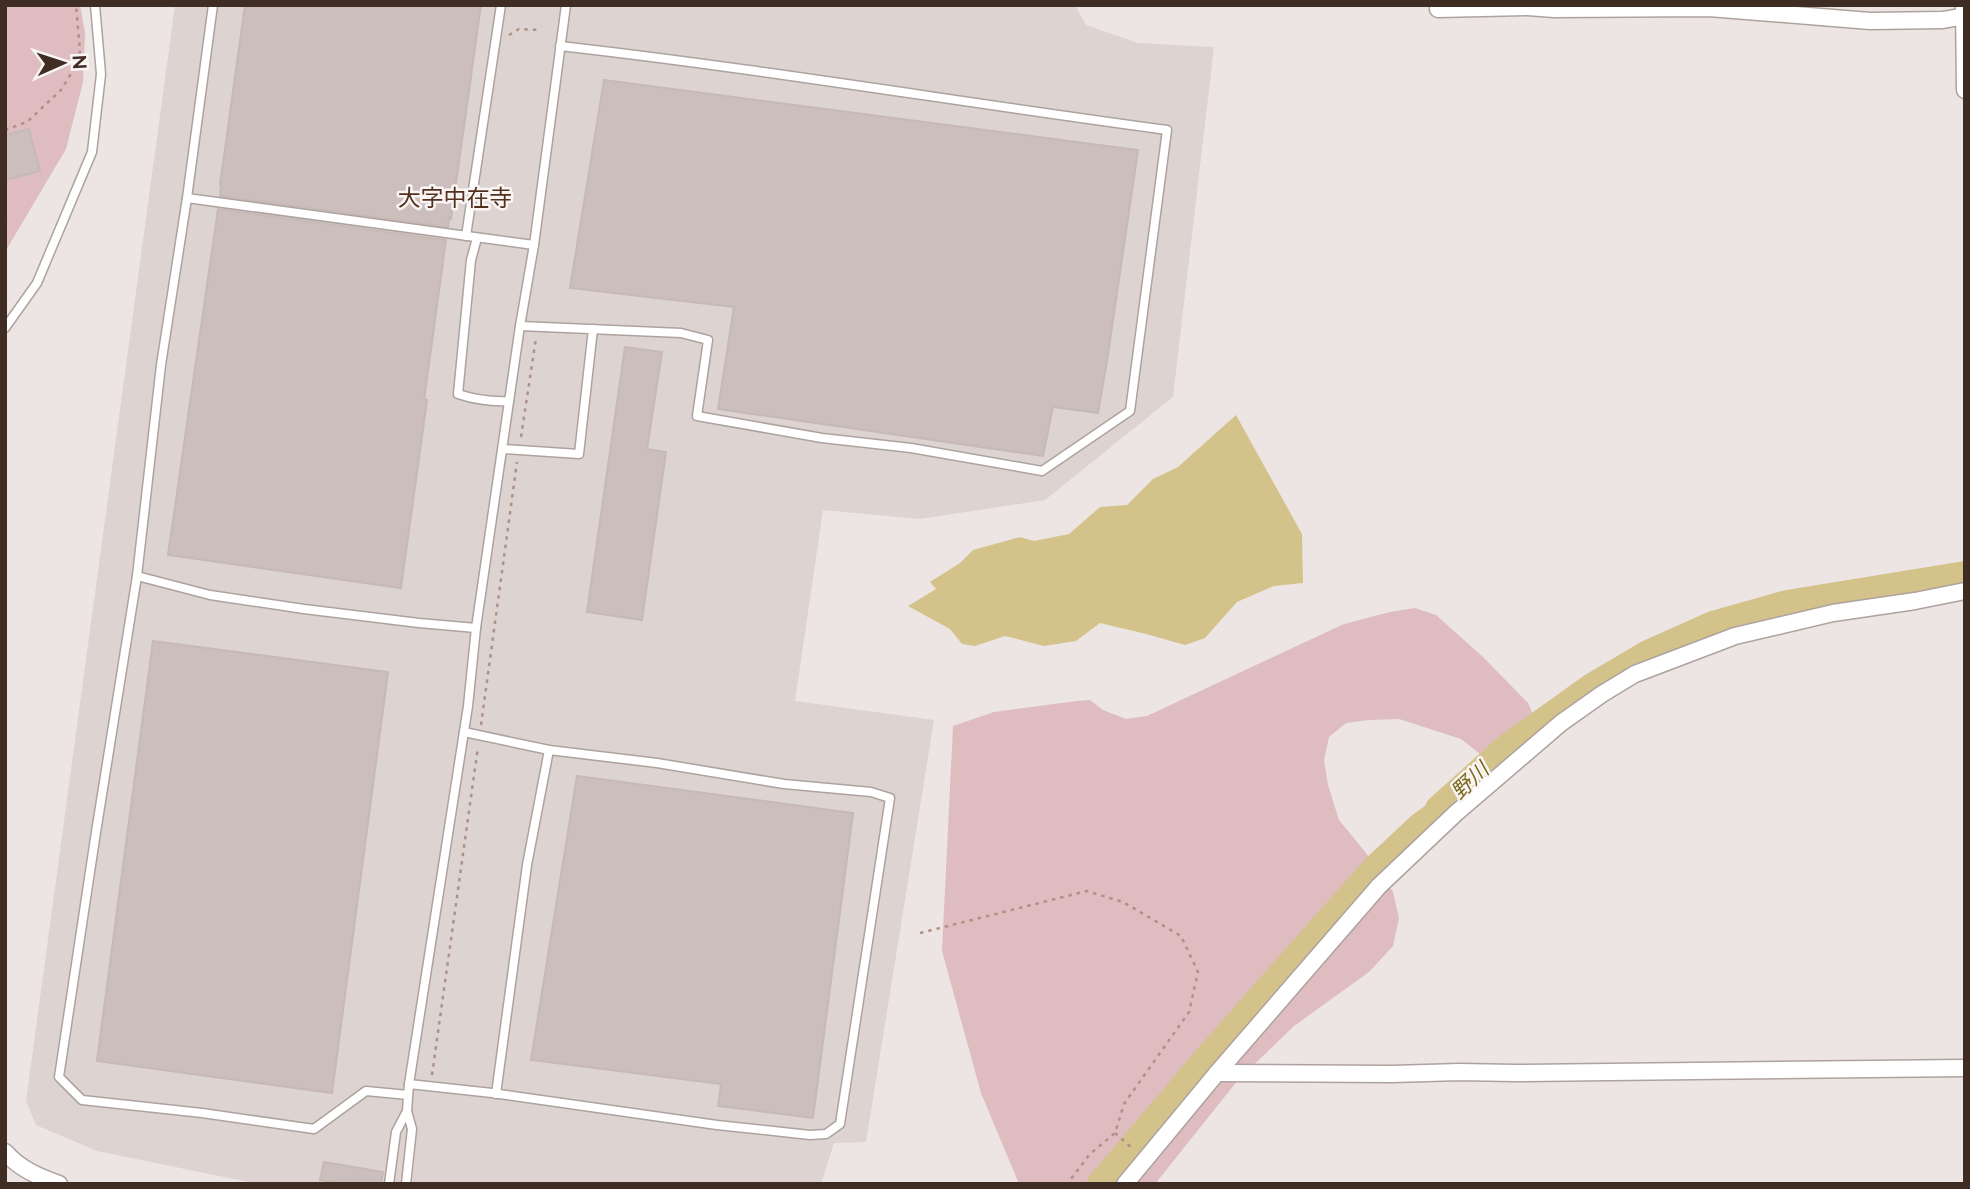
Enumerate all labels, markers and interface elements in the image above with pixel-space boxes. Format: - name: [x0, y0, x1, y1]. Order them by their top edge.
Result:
- north arrow: [28, 28, 98, 98]
- text: N: [69, 54, 91, 70]
- district label: 大字中在寺: [398, 184, 513, 211]
- water label: 野川: [1446, 756, 1495, 804]

